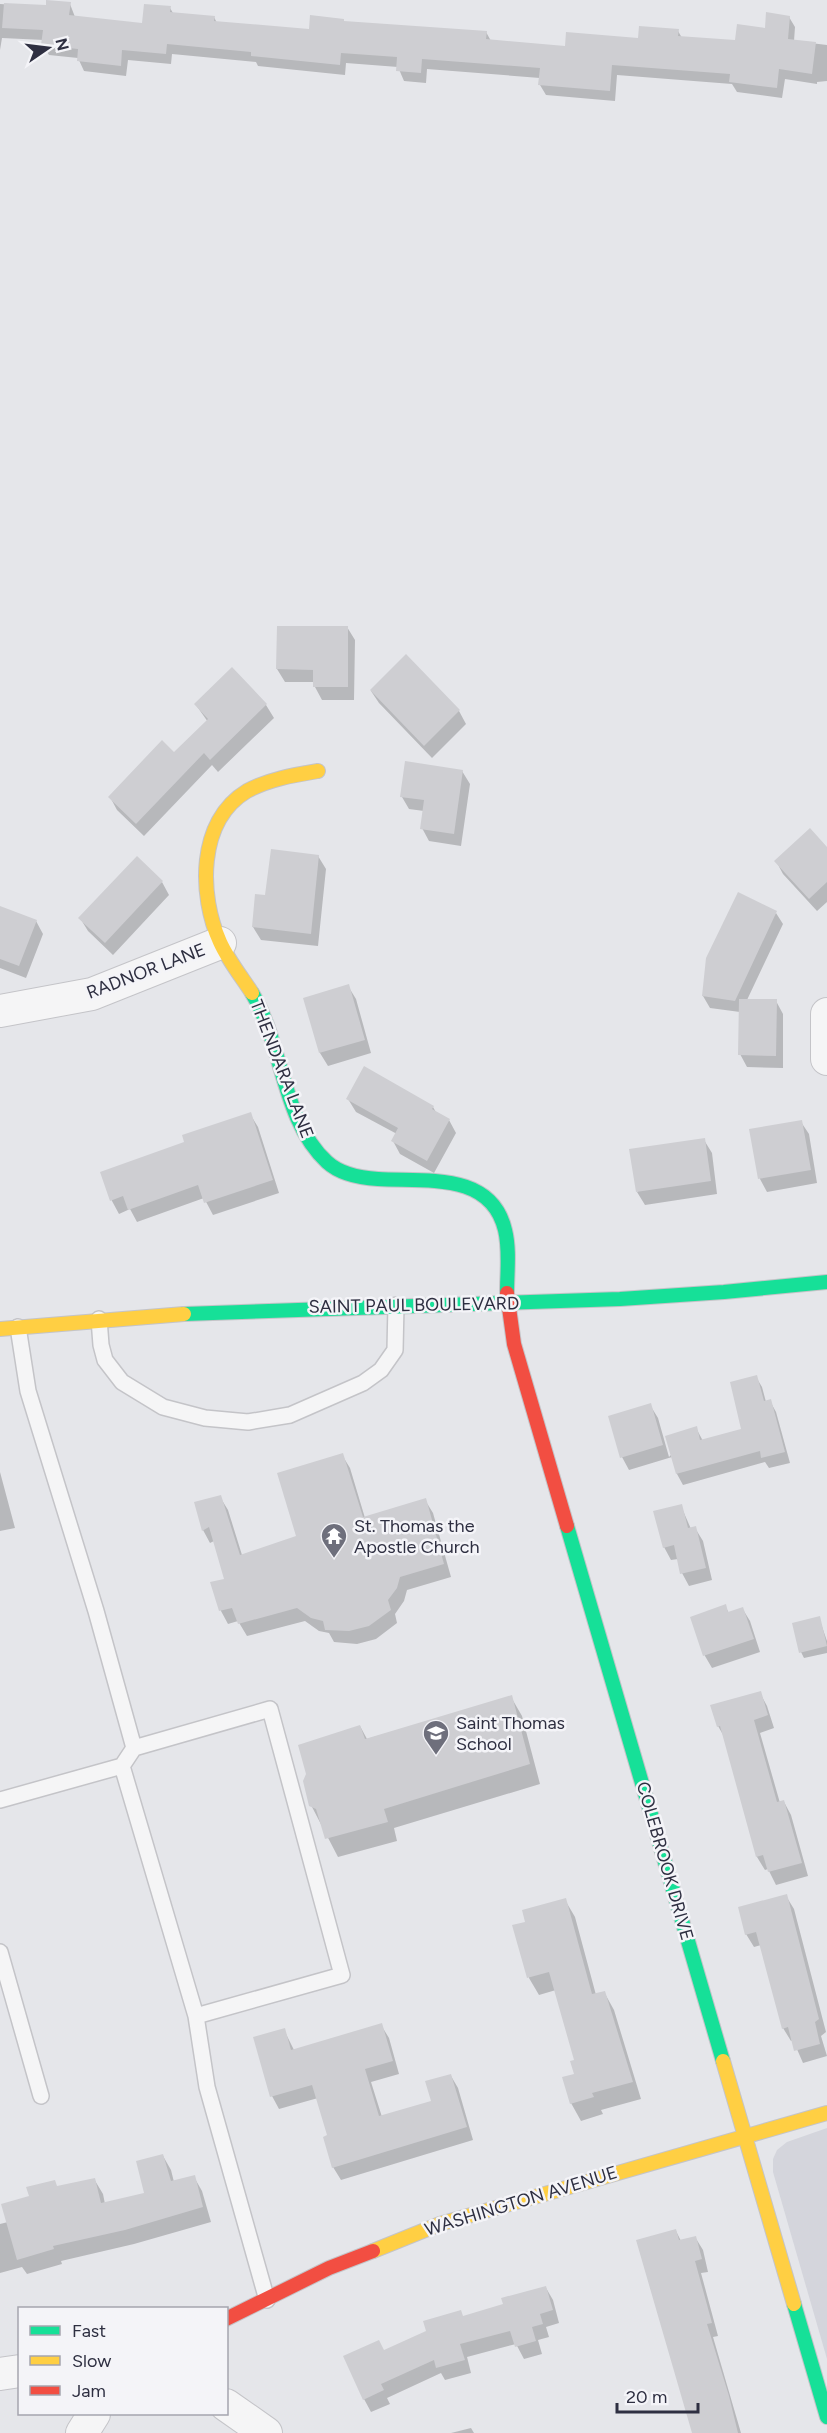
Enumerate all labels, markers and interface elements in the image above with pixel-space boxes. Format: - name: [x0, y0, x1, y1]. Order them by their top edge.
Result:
- north arrow: [18, 18, 78, 78]
- text: N: [51, 36, 73, 53]
- street label: RADNOR LANE: [83, 938, 209, 1004]
- street label: THENDARA LANE: [245, 997, 319, 1141]
- street label: SAINT PAUL BOULEVARD: [308, 1292, 520, 1318]
- place label: St. Thomas the Apostle Church: [354, 1515, 480, 1558]
- temple icon: St. Thomas the Apostle Church: [319, 1521, 349, 1559]
- place label: Saint Thomas School: [456, 1712, 565, 1755]
- school or university icon: Saint Thomas School: [421, 1718, 451, 1756]
- street label: COLEBROOK DRIVE: [632, 1779, 698, 1943]
- street label: WASHINGTON AVENUE: [422, 2161, 620, 2241]
- legend: [18, 2307, 228, 2415]
- text: Fast: [72, 2320, 106, 2342]
- text: Slow: [72, 2350, 111, 2372]
- scale bar: [617, 2376, 698, 2414]
- text: Jam: [72, 2380, 106, 2402]
- text: 20 m: [626, 2386, 667, 2408]

